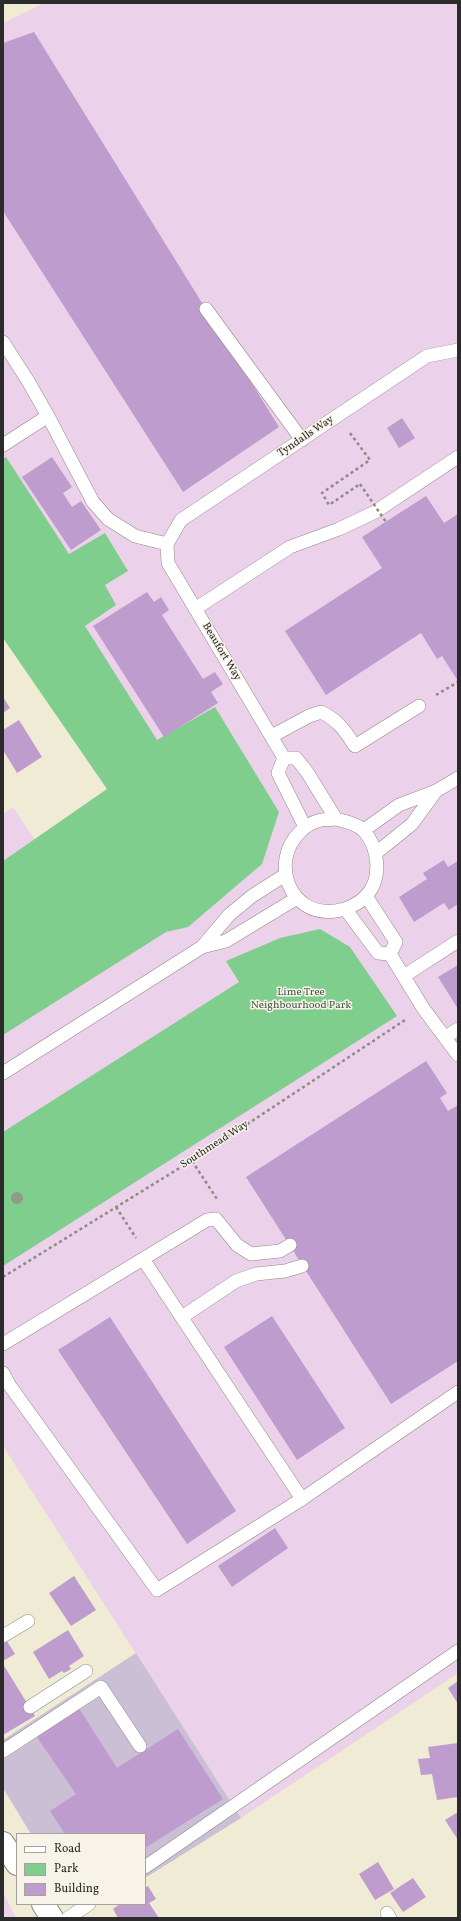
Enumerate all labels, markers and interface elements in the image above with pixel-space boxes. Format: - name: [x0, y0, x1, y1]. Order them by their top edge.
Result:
- street label: Tyndalls Way: [275, 413, 337, 461]
- street label: Beaufort Way: [199, 621, 243, 683]
- park label: Lime Tree Neighbourhood Park: [251, 986, 351, 1012]
- street label: Southmead Way: [178, 1118, 252, 1172]
- legend: [16, 1833, 146, 1905]
- text: Road: [54, 1841, 81, 1857]
- text: Park: [54, 1861, 79, 1877]
- text: Building: [54, 1881, 99, 1897]

